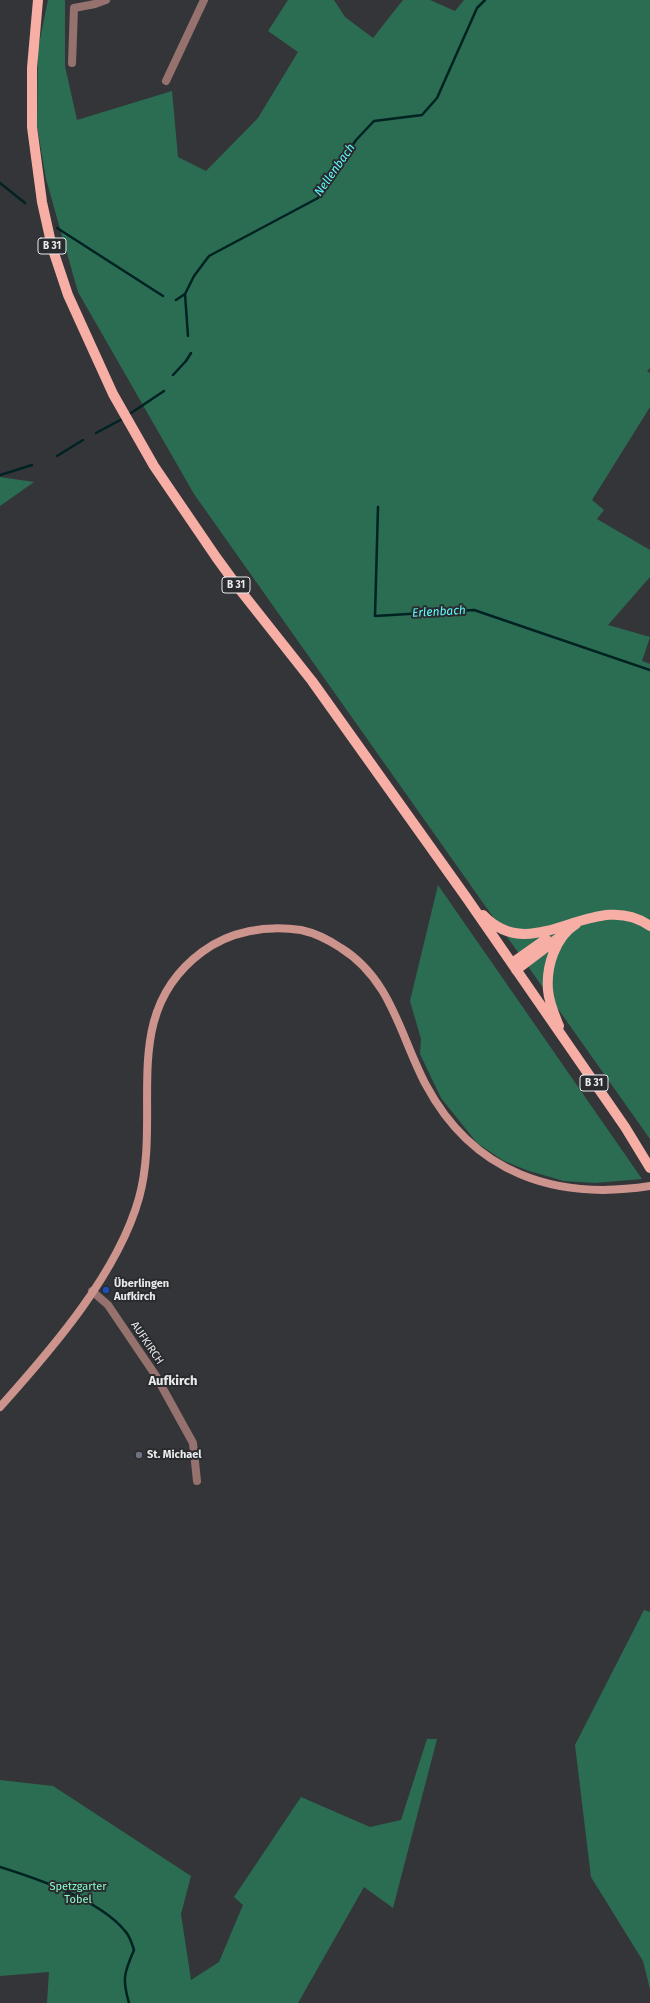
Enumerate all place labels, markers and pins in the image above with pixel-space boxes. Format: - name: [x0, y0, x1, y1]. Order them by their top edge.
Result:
- place label: Überlingen Aufkirch: [114, 1277, 169, 1303]
- marker: Überlingen Aufkirch: [101, 1285, 111, 1295]
- place label: St. Michael: [147, 1448, 202, 1462]
- marker: St. Michael: [134, 1450, 144, 1460]

